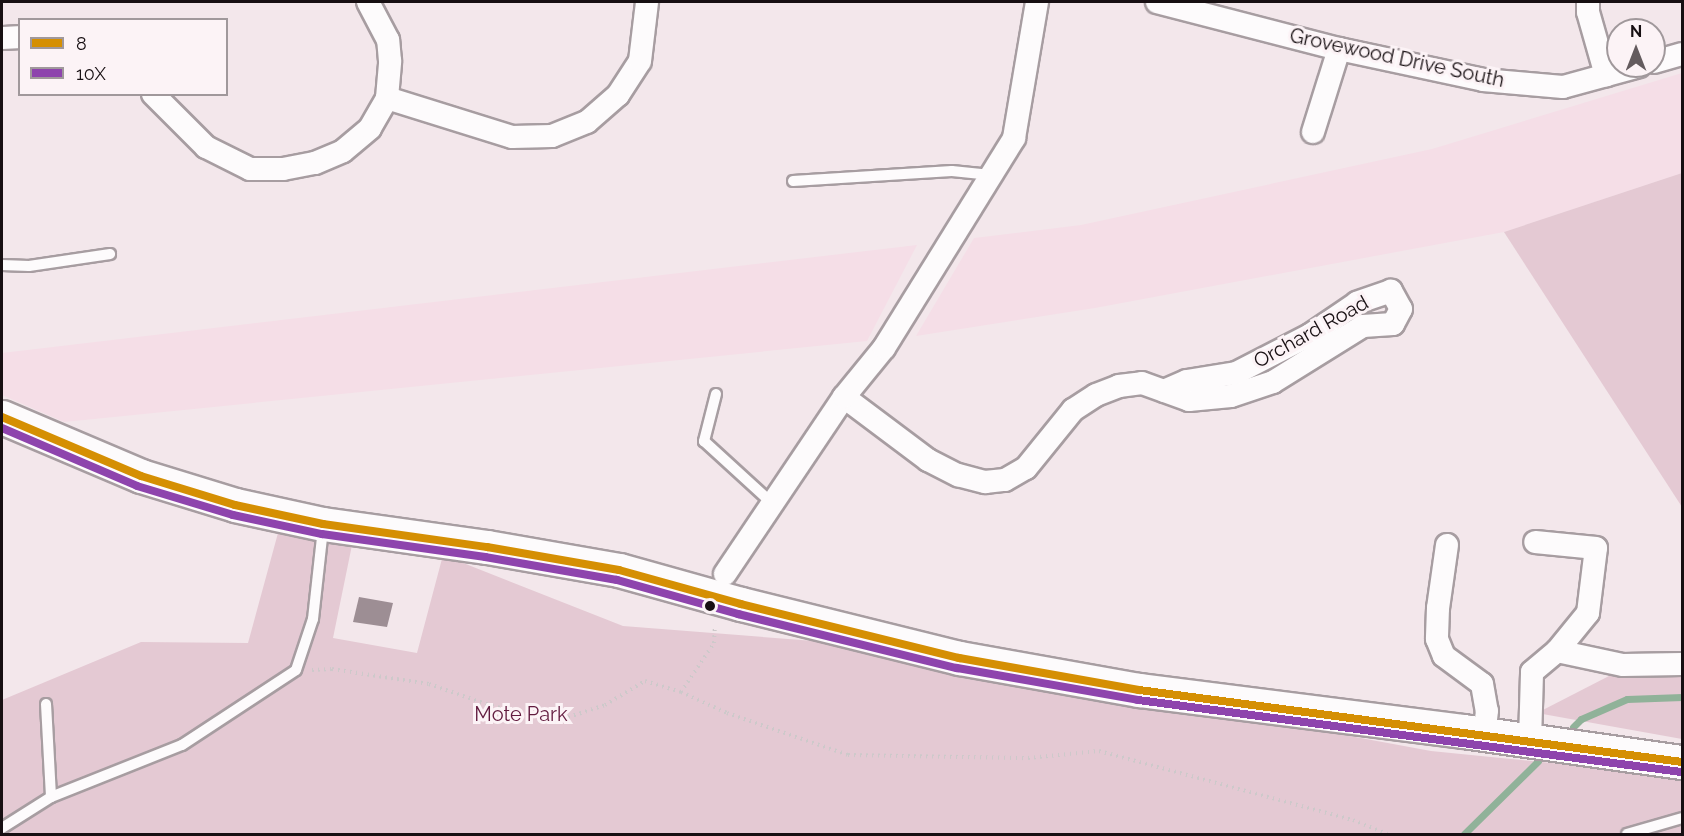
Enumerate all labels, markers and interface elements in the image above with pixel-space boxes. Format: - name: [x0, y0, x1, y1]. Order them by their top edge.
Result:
- legend: [18, 18, 228, 96]
- north arrow: [1606, 18, 1666, 78]
- text: N: [1630, 22, 1642, 41]
- street label: Grovewood Drive South: [1288, 24, 1506, 92]
- text: 8: [76, 33, 87, 54]
- text: 10X: [76, 63, 106, 84]
- street label: Orchard Road: [1249, 291, 1373, 373]
- unlabelled marker: [704, 600, 716, 612]
- park label: Mote Park: [474, 702, 568, 726]

